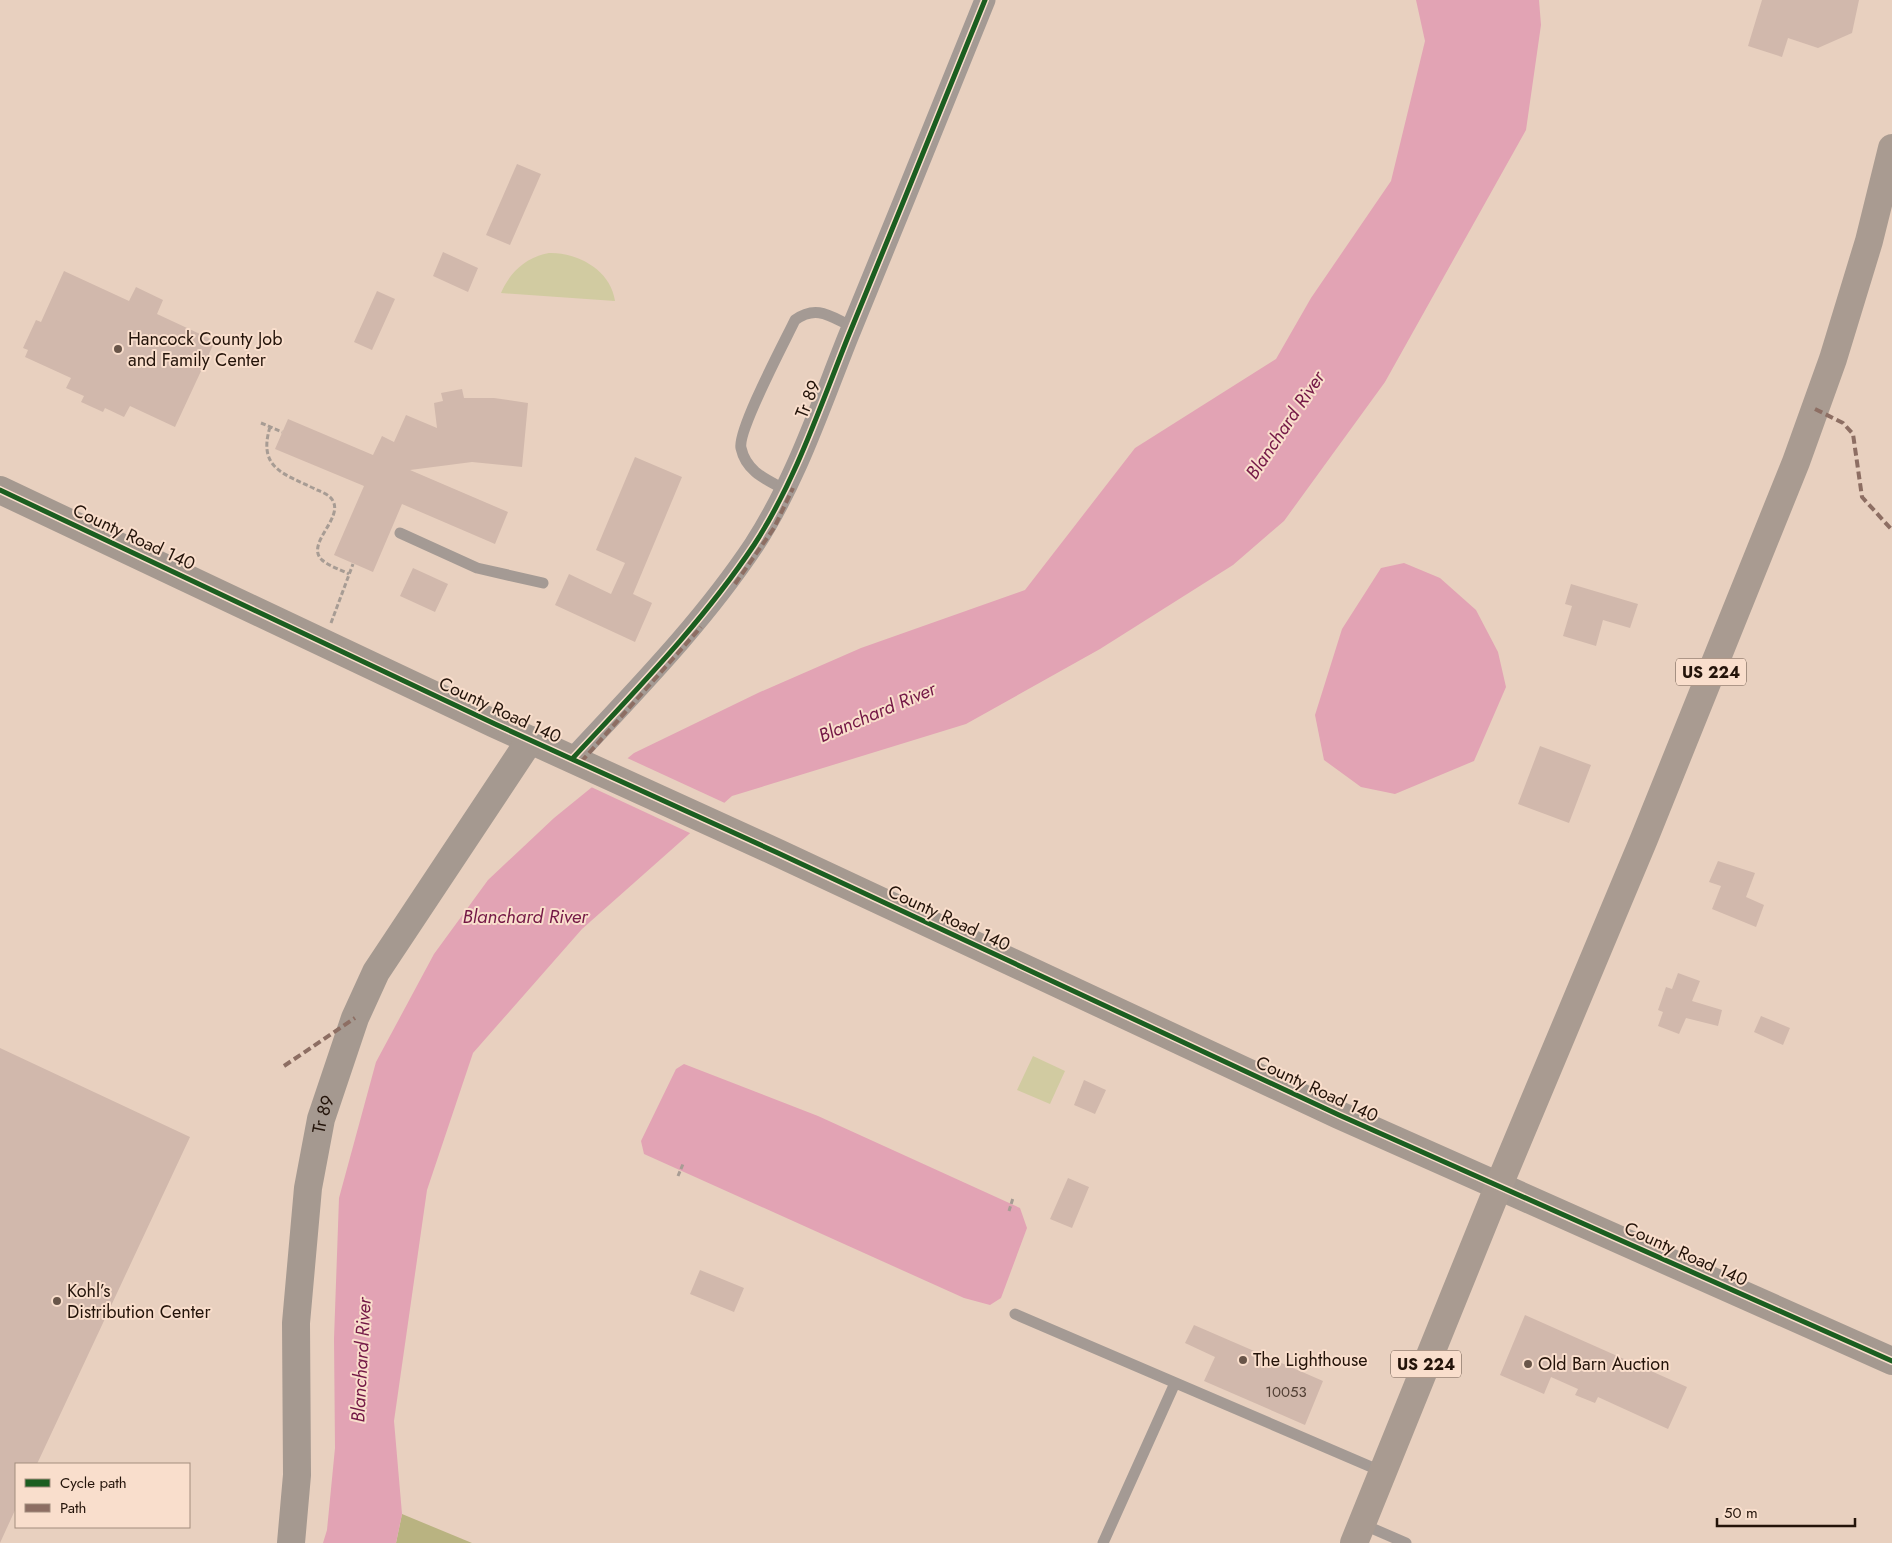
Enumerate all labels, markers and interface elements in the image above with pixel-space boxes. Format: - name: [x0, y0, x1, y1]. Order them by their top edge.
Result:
- place label: Hancock County Job and Family Center: [128, 326, 282, 373]
- marker: Hancock County Job and Family Center: [112, 343, 124, 355]
- water label: Blanchard River: [1239, 364, 1332, 484]
- street label: Tr 89: [789, 376, 827, 422]
- street label: County Road 140: [69, 497, 200, 577]
- road number: US 224: [1676, 659, 1746, 686]
- street label: County Road 140: [435, 670, 566, 750]
- water label: Blanchard River: [814, 674, 941, 749]
- street label: County Road 140: [884, 878, 1015, 958]
- water label: Blanchard River: [462, 903, 589, 930]
- street label: County Road 140: [1252, 1049, 1383, 1129]
- street label: Tr 89: [306, 1092, 341, 1136]
- street label: County Road 140: [1620, 1215, 1752, 1293]
- place label: Kohl’s Distribution Center: [67, 1278, 211, 1325]
- marker: Kohl’s Distribution Center: [51, 1295, 63, 1307]
- water label: Blanchard River: [344, 1295, 378, 1423]
- place label: The Lighthouse: [1253, 1347, 1368, 1373]
- road number: US 224: [1391, 1350, 1461, 1378]
- place label: Old Barn Auction: [1538, 1351, 1670, 1377]
- marker: The Lighthouse: [1237, 1354, 1249, 1366]
- marker: Old Barn Auction: [1522, 1358, 1534, 1370]
- house number: 10053: [1265, 1381, 1307, 1403]
- legend: [15, 1463, 190, 1528]
- text: Cycle path: [60, 1472, 127, 1494]
- scale bar: [1717, 1496, 1854, 1528]
- text: Path: [60, 1497, 86, 1519]
- text: 50 m: [1724, 1502, 1758, 1524]

